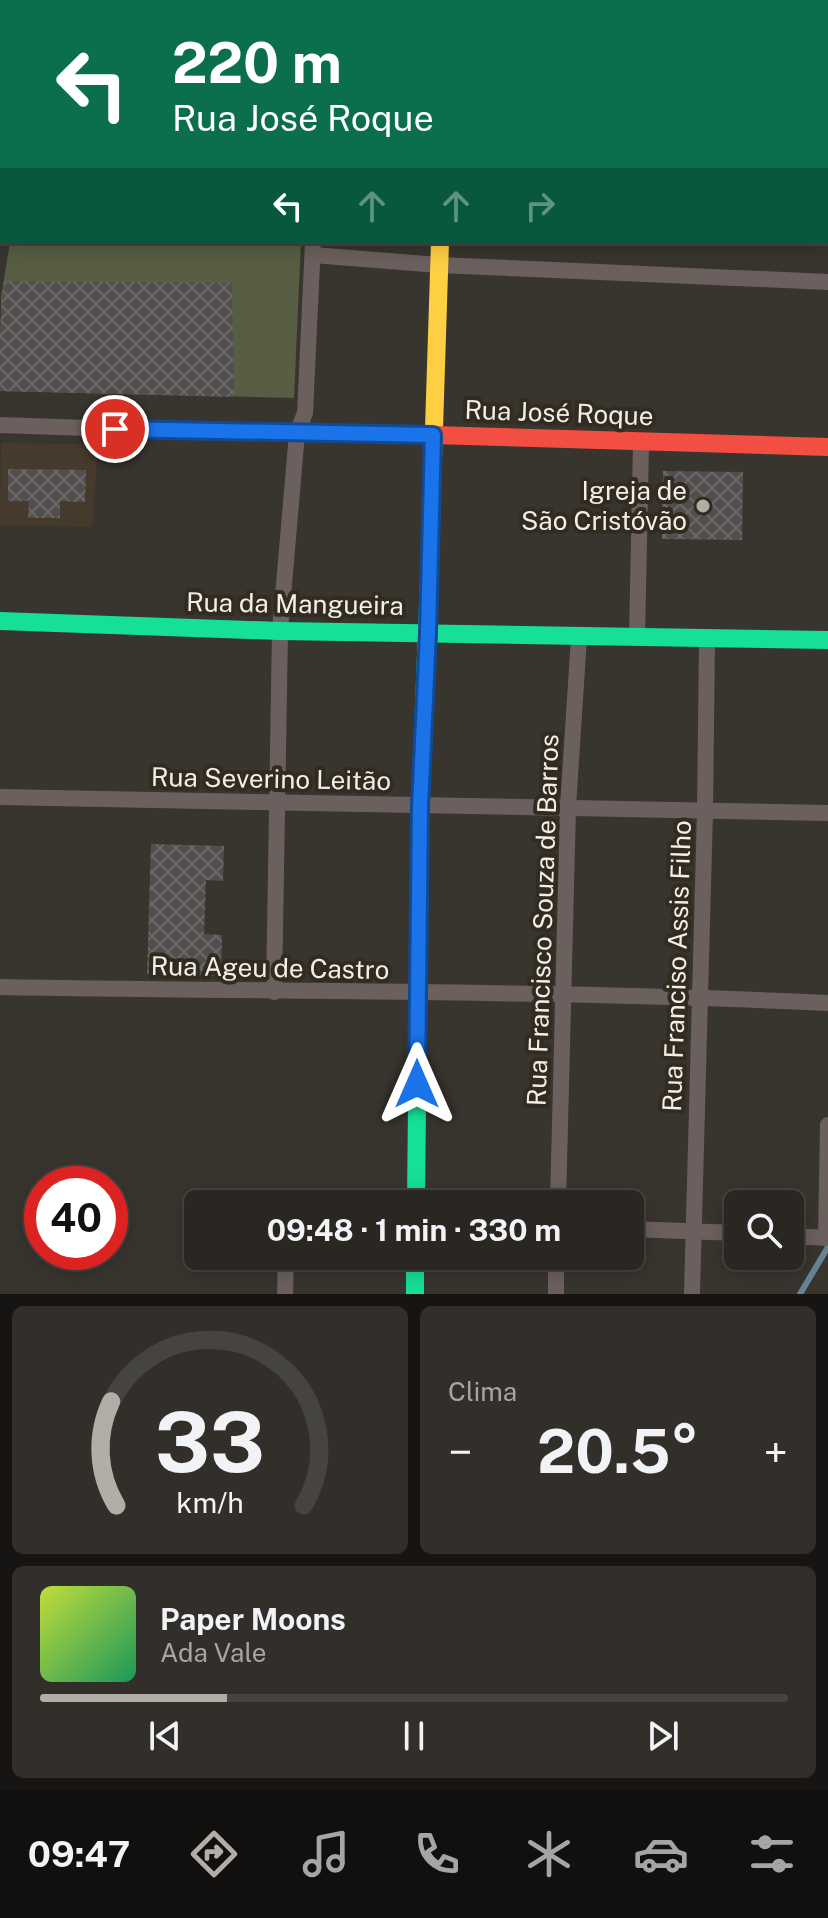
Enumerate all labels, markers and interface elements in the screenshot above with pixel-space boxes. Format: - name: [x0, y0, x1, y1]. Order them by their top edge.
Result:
- text: 220 m: [172, 30, 342, 96]
- icon: left: [40, 32, 144, 136]
- text: Rua José Roque: [172, 97, 434, 139]
- icon: left: [266, 184, 310, 228]
- icon: ahead: [350, 184, 394, 228]
- icon: ahead: [434, 184, 478, 228]
- icon: right: [518, 184, 562, 228]
- street label: Rua José Roque: [464, 394, 654, 431]
- pin: [81, 395, 149, 463]
- icon: arrive: [93, 407, 137, 451]
- place label: Igreja de São Cristóvão: [521, 475, 687, 536]
- marker: Igreja de São Cristóvão: [694, 497, 712, 515]
- street label: Rua da Mangueira: [186, 586, 404, 621]
- street label: Rua Francisco Souza de Barros: [521, 733, 564, 1107]
- street label: Rua Severino Leitão: [151, 761, 391, 796]
- street label: Rua Franciso Assis Filho: [656, 820, 697, 1112]
- street label: Rua Ageu de Castro: [150, 950, 390, 985]
- position arrow: [375, 1042, 459, 1126]
- speed limit sign: 40: [24, 1166, 128, 1270]
- map controls: [724, 1190, 804, 1270]
- button: search: [724, 1190, 804, 1270]
- text: 09:48 · 1 min · 330 m: [267, 1212, 561, 1248]
- text: Clima: [448, 1376, 517, 1407]
- text: 33: [155, 1393, 265, 1491]
- text: 20.5°: [537, 1416, 699, 1487]
- text: −: [448, 1426, 472, 1478]
- text: +: [764, 1426, 788, 1478]
- text: km/h: [176, 1486, 244, 1519]
- text: Paper Moons: [160, 1601, 346, 1637]
- text: Ada Vale: [160, 1637, 266, 1668]
- icon: previous: [143, 1714, 187, 1758]
- icon: pause: [392, 1714, 436, 1758]
- icon: next: [641, 1714, 685, 1758]
- icon: directions: [186, 1826, 242, 1882]
- icon: music: [298, 1826, 354, 1882]
- icon: phone: [409, 1826, 465, 1882]
- icon: climate: [521, 1826, 577, 1882]
- icon: car: [633, 1826, 689, 1882]
- icon: filters: [744, 1826, 800, 1882]
- text: 09:47: [28, 1833, 130, 1875]

